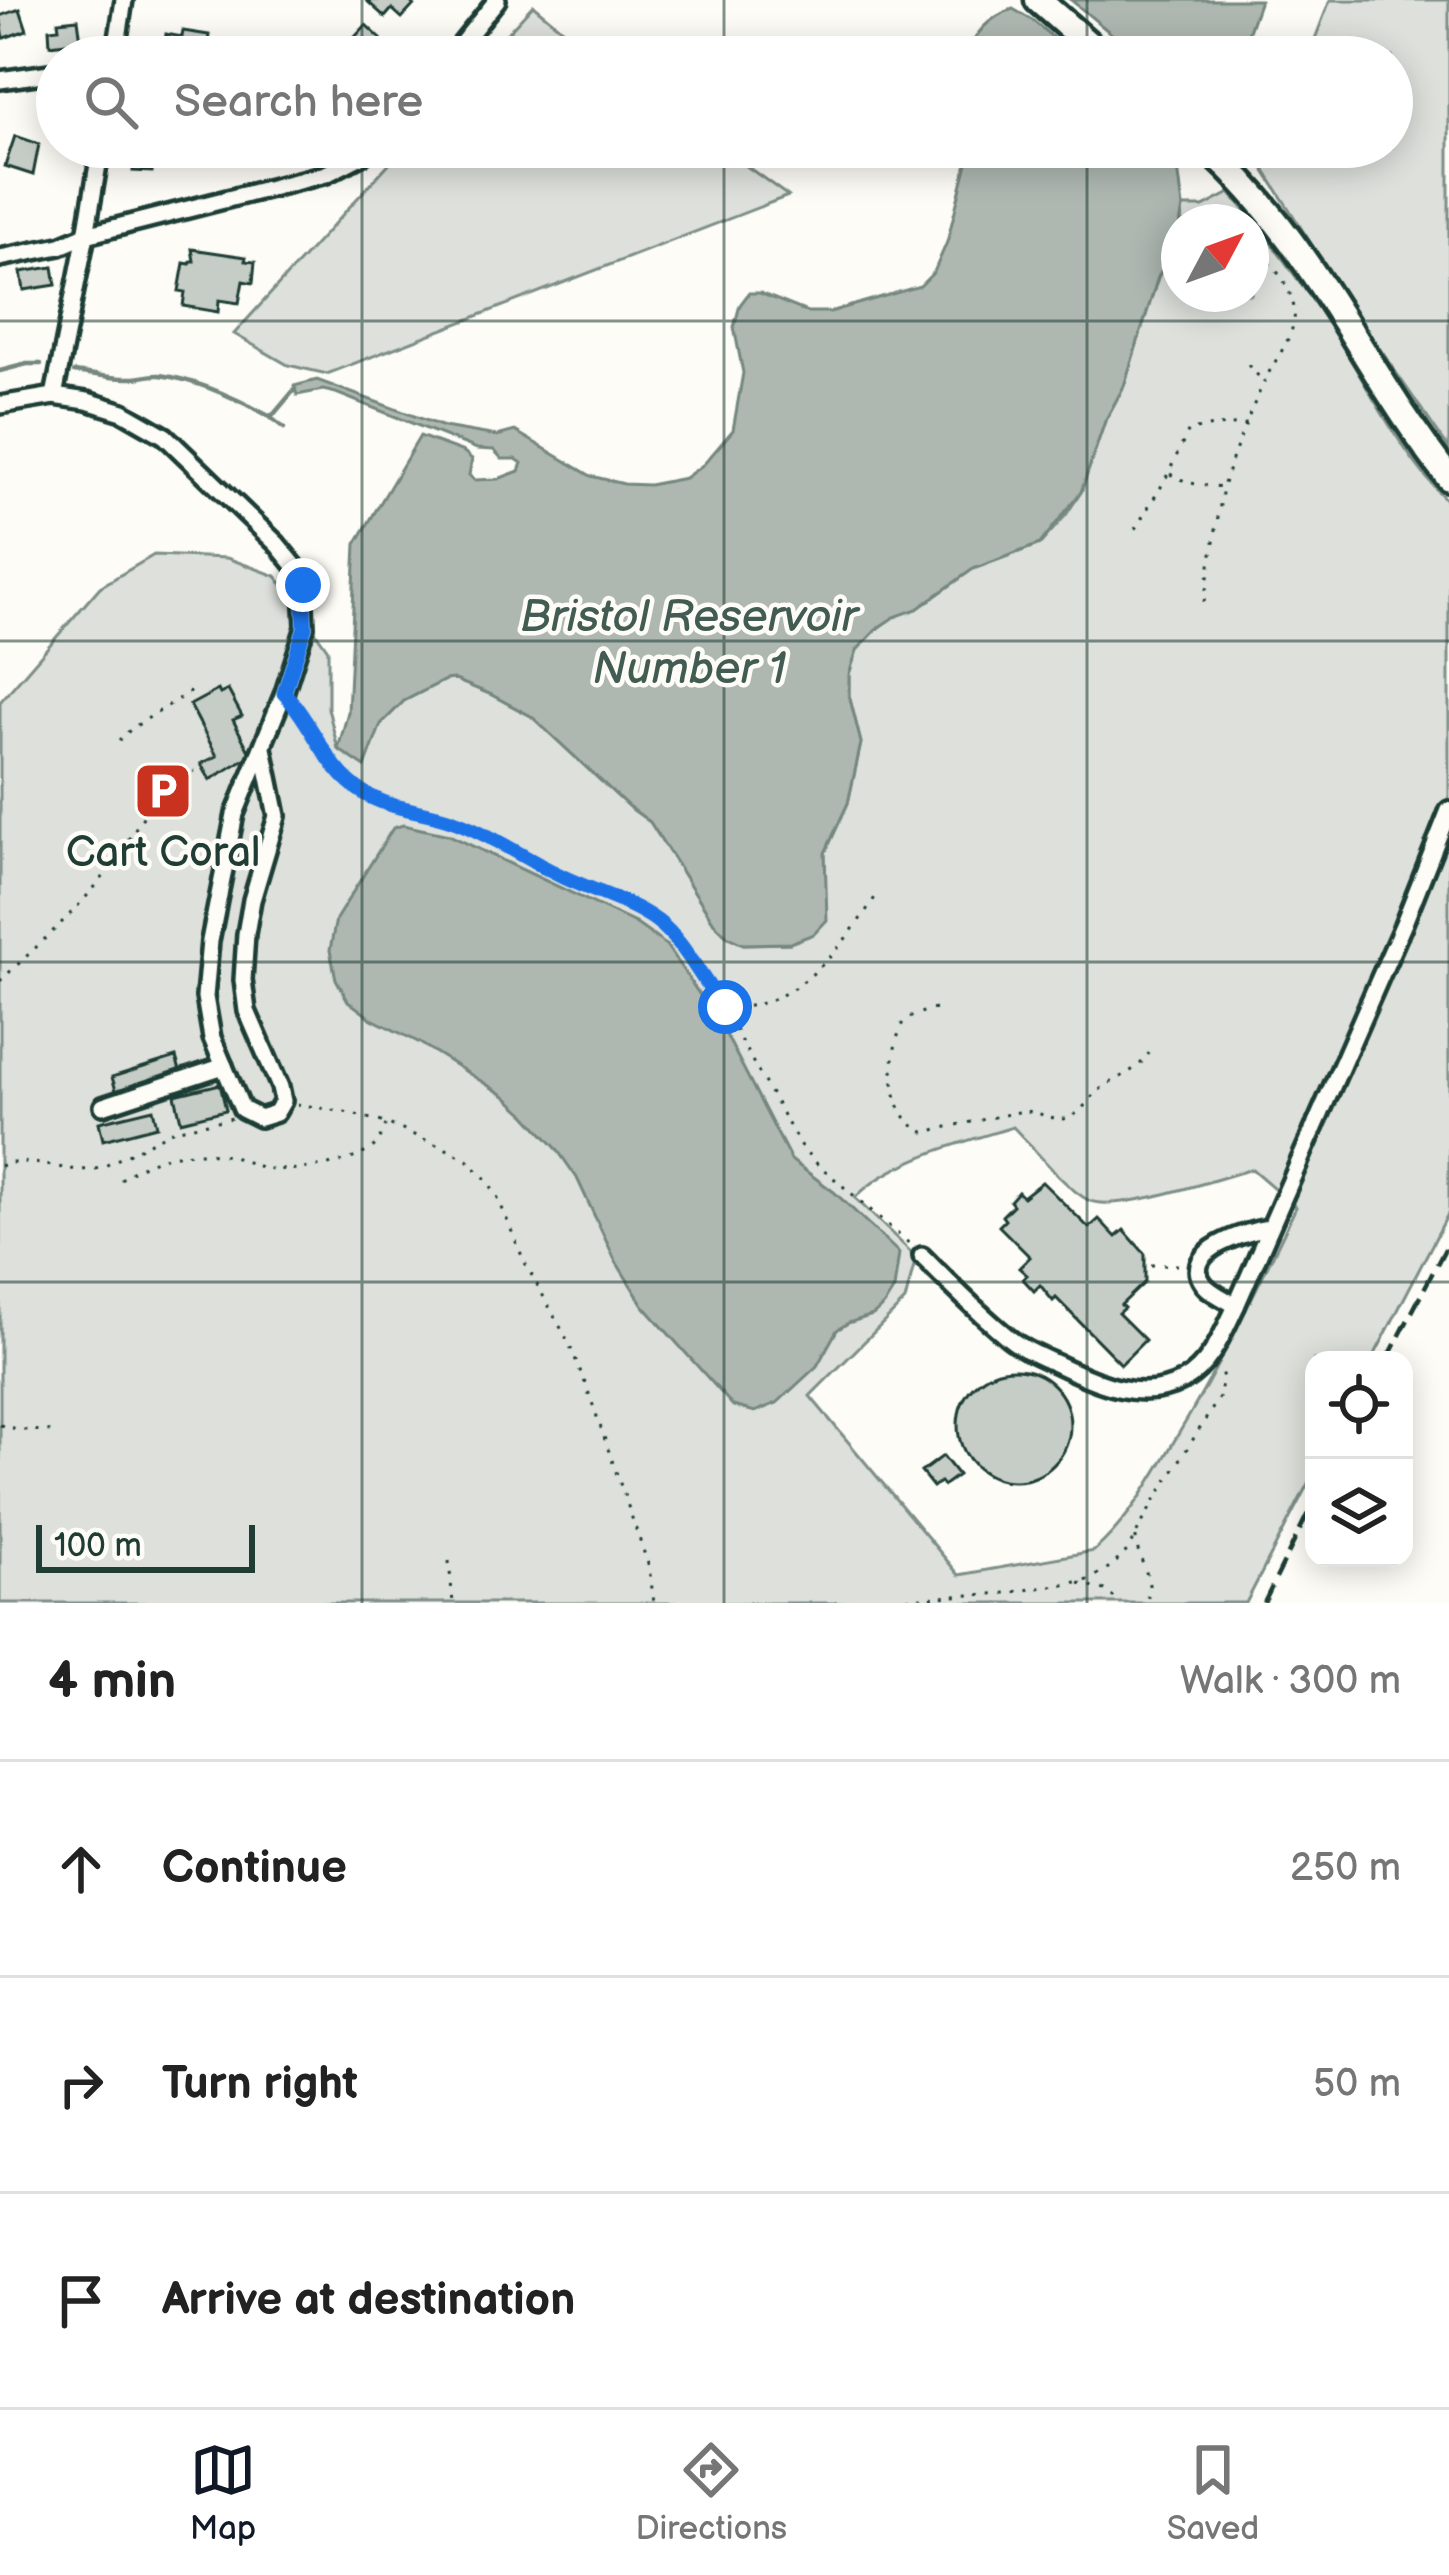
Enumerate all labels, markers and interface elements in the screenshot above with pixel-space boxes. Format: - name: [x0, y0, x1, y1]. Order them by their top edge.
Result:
- search box: [36, 36, 1413, 168]
- icon: search: [78, 69, 144, 135]
- text: Search here: [174, 75, 423, 130]
- north arrow: [1161, 204, 1269, 312]
- route end: [276, 558, 330, 612]
- water label: Bristol Reservoir Number 1: [520, 590, 861, 697]
- parking icon: Cart Coral: [132, 760, 194, 822]
- place label: Cart Coral: [66, 828, 260, 879]
- route start: [698, 980, 752, 1034]
- map controls: [1305, 1351, 1413, 1567]
- button: locate: [1305, 1351, 1413, 1459]
- button: layers: [1305, 1459, 1413, 1567]
- scale bar: [36, 1519, 255, 1572]
- text: 100 m: [54, 1526, 142, 1566]
- text: 4 min: [48, 1651, 176, 1712]
- text: Walk · 300 m: [1180, 1658, 1401, 1705]
- icon: ahead: [48, 1836, 114, 1902]
- text: Continue: [162, 1841, 347, 1896]
- text: 250 m: [1290, 1845, 1401, 1892]
- icon: right: [48, 2052, 114, 2118]
- text: Turn right: [162, 2057, 358, 2112]
- text: 50 m: [1313, 2061, 1401, 2108]
- icon: arrive: [48, 2268, 114, 2334]
- text: Arrive at destination: [162, 2273, 575, 2328]
- tab: Map: [190, 2437, 256, 2549]
- tab: Directions: [635, 2437, 787, 2549]
- tab: Saved: [1167, 2437, 1259, 2549]

